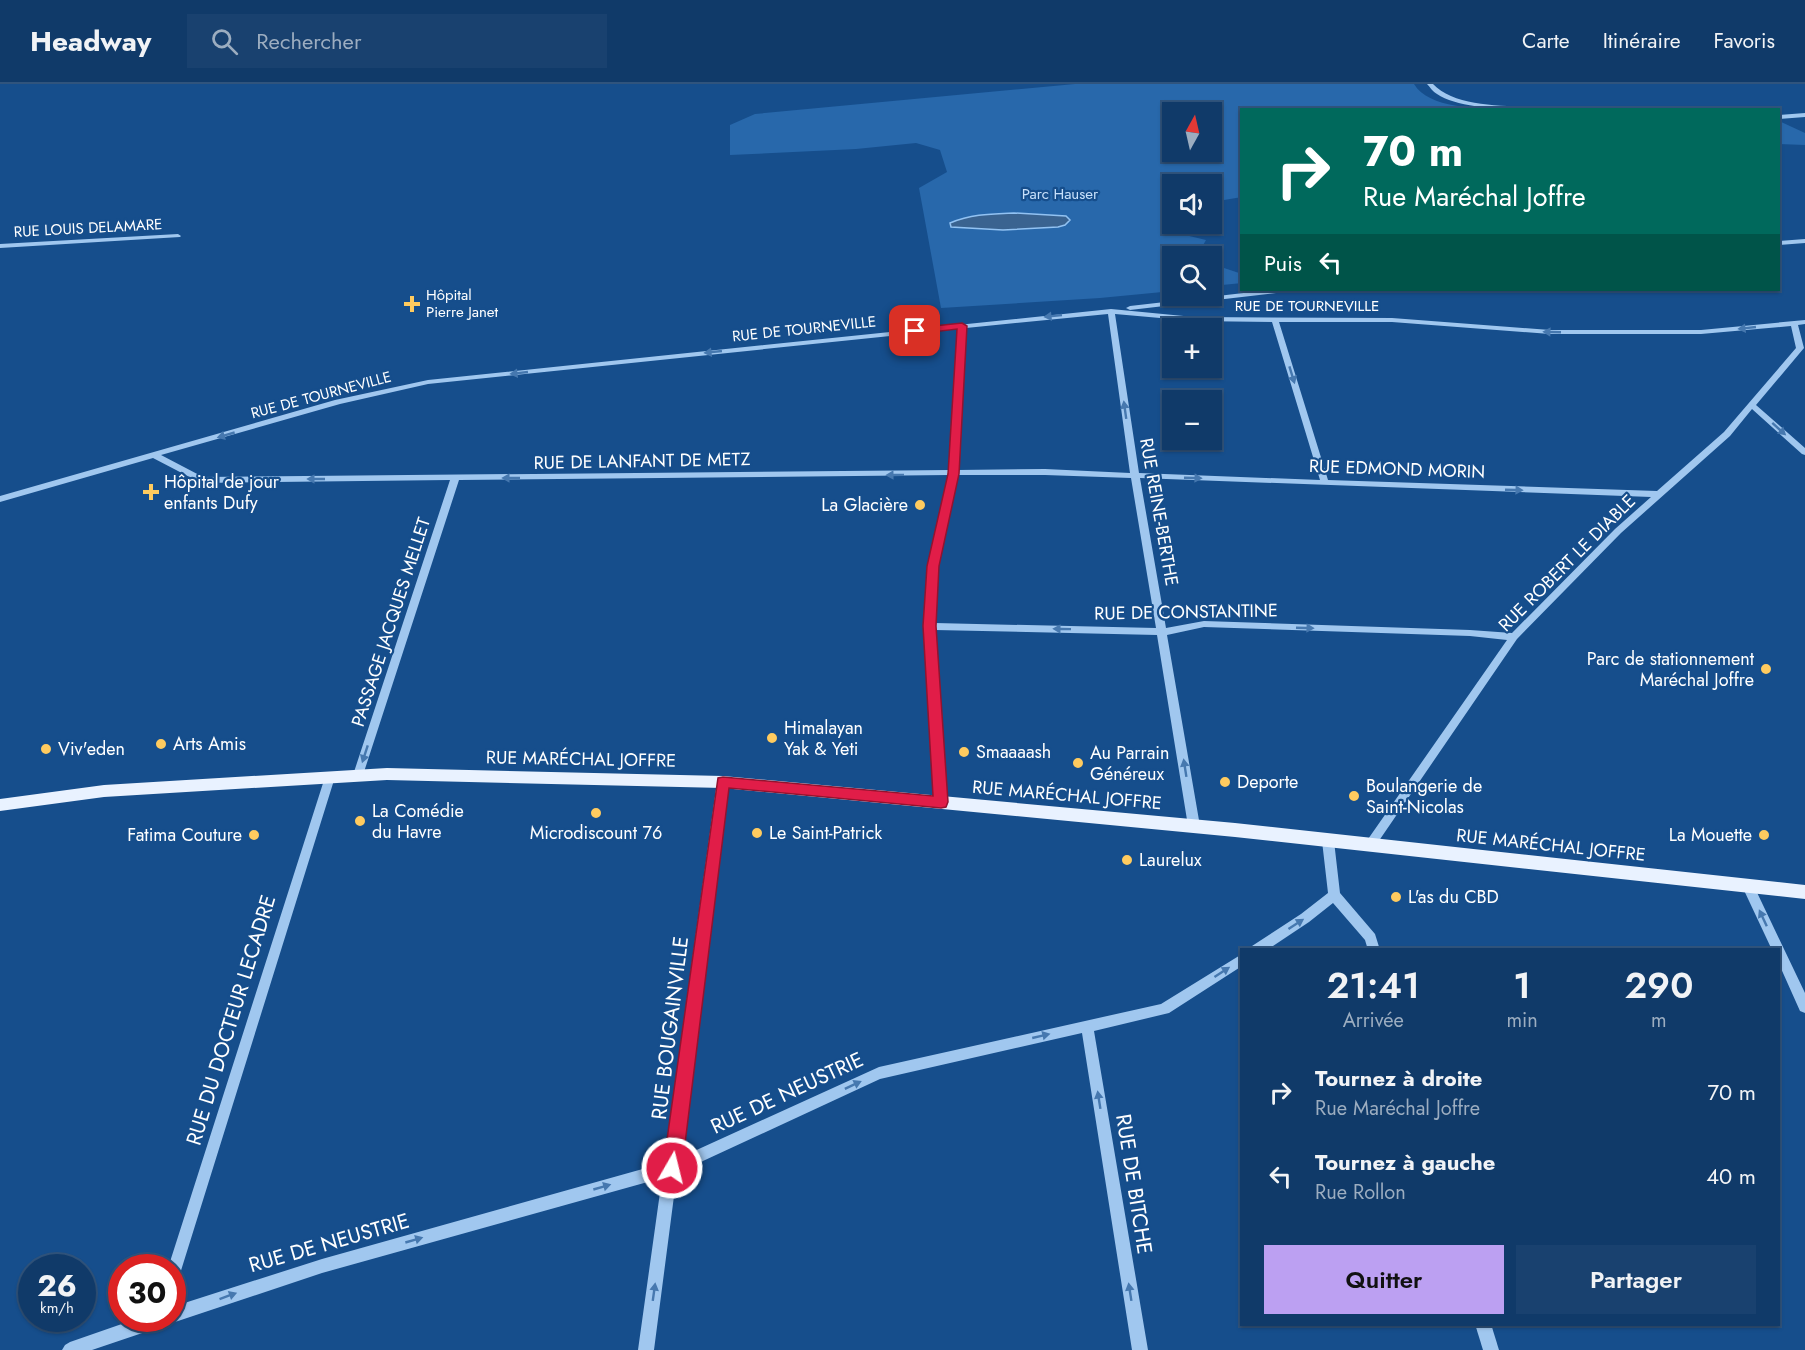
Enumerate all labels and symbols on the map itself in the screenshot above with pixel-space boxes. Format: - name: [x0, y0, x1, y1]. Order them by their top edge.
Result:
- north arrow: [1162, 102, 1222, 162]
- park label: Parc Hauser: [1022, 183, 1099, 205]
- street label: RUE LOUIS DELAMARE: [13, 213, 163, 243]
- place label: Hôpital Pierre Janet: [426, 284, 499, 323]
- marker: Hôpital Pierre Janet: [403, 295, 421, 313]
- street label: RUE DE TOURNEVILLE: [1235, 295, 1379, 317]
- pin: [889, 305, 940, 356]
- street label: RUE DE TOURNEVILLE: [731, 311, 877, 347]
- one-way arrow: [1043, 312, 1062, 321]
- one-way arrow: [1737, 323, 1756, 333]
- one-way arrow: [1542, 327, 1561, 336]
- one-way arrow: [703, 347, 722, 357]
- street label: RUE DE TOURNEVILLE: [248, 366, 394, 424]
- one-way arrow: [1288, 366, 1297, 384]
- one-way arrow: [509, 368, 528, 377]
- one-way arrow: [1121, 401, 1130, 420]
- one-way arrow: [1771, 422, 1786, 435]
- one-way arrow: [217, 431, 235, 440]
- street label: RUE REINE-BERTHE: [1133, 436, 1185, 588]
- street label: RUE DE LANFANT DE METZ: [533, 446, 751, 476]
- street label: RUE EDMOND MORIN: [1308, 453, 1486, 485]
- place label: Hôpital de jour enfants Dufy: [164, 469, 280, 516]
- one-way arrow: [886, 470, 905, 480]
- one-way arrow: [502, 473, 521, 483]
- one-way arrow: [1184, 473, 1203, 482]
- one-way arrow: [307, 475, 326, 484]
- marker: Hôpital de jour enfants Dufy: [142, 483, 160, 501]
- one-way arrow: [1505, 486, 1524, 495]
- street label: RUE ROBERT LE DIABLE: [1492, 488, 1642, 638]
- place label: La Glacière: [821, 492, 908, 518]
- marker: La Glacière: [913, 498, 927, 512]
- street label: PASSAGE JACQUES MELLET: [345, 514, 437, 730]
- street label: RUE DE CONSTANTINE: [1094, 597, 1278, 627]
- one-way arrow: [1295, 623, 1314, 633]
- one-way arrow: [1053, 624, 1072, 634]
- place label: Parc de stationnement Maréchal Joffre: [1587, 646, 1755, 693]
- marker: Parc de stationnement Maréchal Joffre: [1759, 662, 1773, 676]
- place label: Himalayan Yak & Yeti: [784, 715, 863, 762]
- place label: Arts Amis: [173, 731, 246, 757]
- marker: Himalayan Yak & Yeti: [765, 731, 779, 745]
- place label: Viv'eden: [58, 736, 125, 762]
- marker: Arts Amis: [154, 737, 168, 751]
- place label: Smaaaash: [976, 739, 1051, 765]
- place label: Au Parrain Généreux: [1090, 740, 1170, 787]
- marker: Viv'eden: [39, 742, 53, 756]
- street label: RUE MARÉCHAL JOFFRE: [486, 744, 676, 774]
- one-way arrow: [360, 745, 369, 763]
- marker: Smaaaash: [957, 745, 971, 759]
- marker: Au Parrain Généreux: [1071, 756, 1085, 770]
- one-way arrow: [1180, 759, 1189, 778]
- place label: Deporte: [1237, 769, 1298, 795]
- place label: Boulangerie de Saint-Nicolas: [1366, 773, 1482, 820]
- street label: RUE MARÉCHAL JOFFRE: [971, 774, 1163, 816]
- marker: Deporte: [1218, 775, 1232, 789]
- marker: Boulangerie de Saint-Nicolas: [1347, 789, 1361, 803]
- place label: La Comédie du Havre: [372, 798, 464, 845]
- marker: Microdiscount 76: [589, 806, 603, 820]
- marker: La Comédie du Havre: [353, 814, 367, 828]
- place label: Microdiscount 76: [530, 820, 662, 846]
- place label: Le Saint-Patrick: [769, 820, 882, 846]
- place label: Fatima Couture: [127, 822, 242, 848]
- street label: RUE MARÉCHAL JOFFRE: [1455, 822, 1647, 868]
- place label: La Mouette: [1669, 822, 1752, 848]
- marker: Le Saint-Patrick: [750, 826, 764, 840]
- marker: Fatima Couture: [247, 828, 261, 842]
- marker: La Mouette: [1757, 828, 1771, 842]
- place label: Laurelux: [1139, 847, 1202, 873]
- marker: Laurelux: [1120, 853, 1134, 867]
- place label: L'as du CBD: [1408, 884, 1499, 910]
- marker: L'as du CBD: [1389, 890, 1403, 904]
- street label: RUE DU DOCTEUR LECADRE: [179, 891, 283, 1149]
- one-way arrow: [1759, 909, 1768, 926]
- one-way arrow: [1288, 918, 1305, 929]
- street label: RUE BOUGAINVILLE: [644, 935, 696, 1121]
- one-way arrow: [1214, 966, 1230, 977]
- one-way arrow: [1032, 1030, 1050, 1040]
- street label: RUE DE NEUSTRIE: [706, 1044, 868, 1142]
- one-way arrow: [845, 1081, 862, 1090]
- one-way arrow: [1094, 1090, 1103, 1109]
- street label: RUE DE BITCHE: [1108, 1112, 1160, 1256]
- position arrow: [640, 1136, 704, 1200]
- one-way arrow: [593, 1182, 611, 1192]
- street label: RUE DE NEUSTRIE: [245, 1206, 413, 1280]
- one-way arrow: [406, 1235, 424, 1244]
- speed limit sign: 30: [108, 1254, 186, 1332]
- one-way arrow: [650, 1282, 659, 1301]
- one-way arrow: [1126, 1283, 1135, 1302]
- one-way arrow: [219, 1290, 237, 1300]

